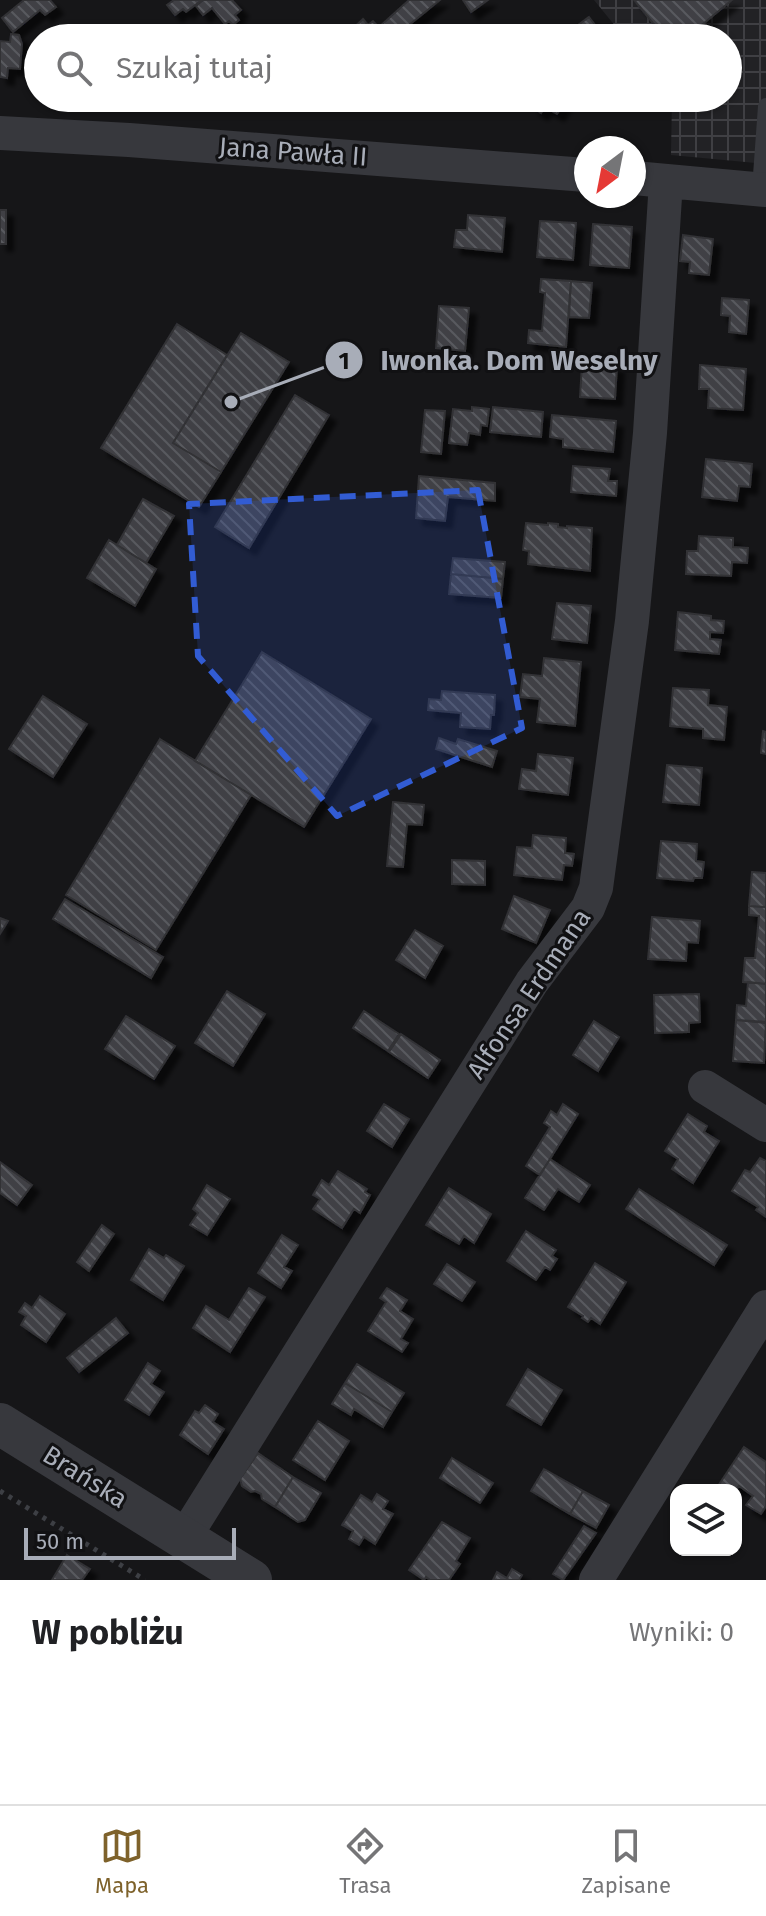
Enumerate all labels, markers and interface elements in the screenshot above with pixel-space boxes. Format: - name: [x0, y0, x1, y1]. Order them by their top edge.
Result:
- search box: [24, 24, 742, 112]
- icon: search: [52, 46, 96, 90]
- text: Szukaj tutaj: [116, 50, 273, 86]
- street label: Jana Pawła II: [218, 131, 368, 173]
- north arrow: [574, 136, 646, 208]
- callout: Iwonka. Dom Weselny: [324, 334, 673, 386]
- text: Iwonka. Dom Weselny: [381, 344, 658, 377]
- text: 1: [338, 347, 350, 375]
- street label: Alfonsa Erdmana: [461, 903, 597, 1085]
- street label: Brańska: [37, 1439, 133, 1515]
- map controls: [670, 1484, 742, 1556]
- button: layers: [670, 1484, 742, 1556]
- scale bar: [24, 1524, 236, 1560]
- text: 50 m: [36, 1528, 84, 1555]
- text: W pobliżu: [32, 1612, 184, 1653]
- text: Wyniki: 0: [629, 1617, 734, 1648]
- tab: Mapa: [95, 1824, 149, 1899]
- tab: Trasa: [339, 1824, 391, 1899]
- tab: Zapisane: [582, 1824, 671, 1899]

